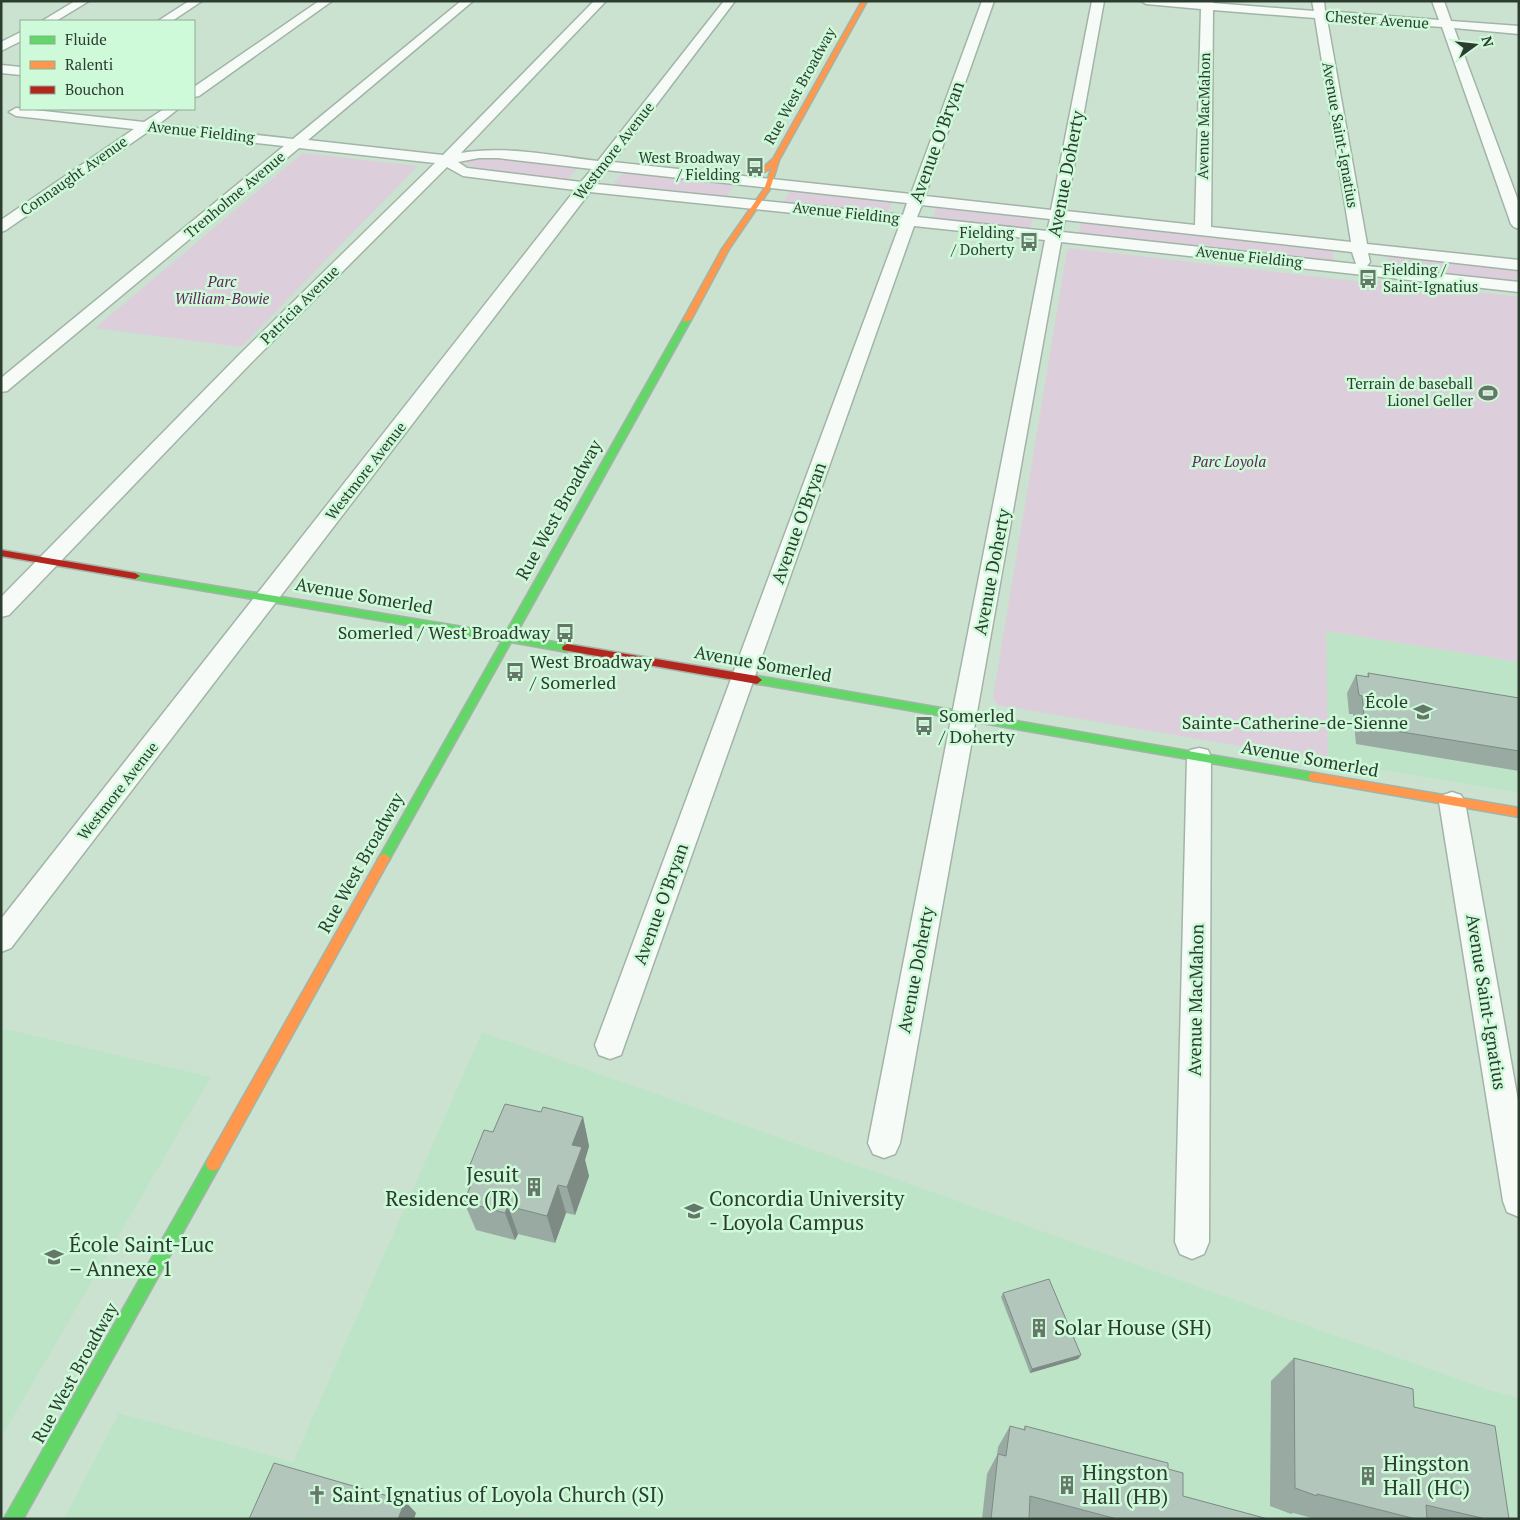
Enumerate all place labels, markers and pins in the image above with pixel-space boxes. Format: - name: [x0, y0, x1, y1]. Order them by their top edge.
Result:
- place label: West Broadway / Fielding: [638, 147, 741, 184]
- bus stop icon: West Broadway / Fielding: [744, 156, 766, 178]
- place label: Fielding / Doherty: [950, 222, 1015, 259]
- bus stop icon: Fielding / Doherty: [1018, 231, 1040, 253]
- place label: Fielding / Saint-Ignatius: [1383, 259, 1478, 296]
- bus stop icon: Fielding / Saint-Ignatius: [1357, 268, 1379, 290]
- place label: Terrain de baseball Lionel Geller: [1347, 373, 1473, 410]
- sports icon: Terrain de baseball Lionel Geller: [1477, 382, 1499, 404]
- place label: Somerled / West Broadway: [338, 620, 551, 644]
- bus stop icon: Somerled / West Broadway: [554, 622, 576, 644]
- place label: West Broadway / Somerled: [529, 649, 653, 694]
- bus stop icon: West Broadway / Somerled: [504, 661, 526, 683]
- place label: École Sainte-Catherine-de-Sienne: [1182, 689, 1408, 734]
- school or university icon: École Sainte-Catherine-de-Sienne: [1412, 701, 1434, 723]
- place label: Somerled / Doherty: [938, 703, 1015, 748]
- bus stop icon: Somerled / Doherty: [913, 715, 935, 737]
- place label: Jesuit Residence (JR): [385, 1160, 519, 1212]
- building icon: Jesuit Residence (JR): [523, 1176, 545, 1198]
- place label: Concordia University - Loyola Campus: [709, 1184, 905, 1236]
- school or university icon: Concordia University - Loyola Campus: [683, 1200, 705, 1222]
- place label: École Saint-Luc – Annexe 1: [69, 1230, 214, 1282]
- school or university icon: École Saint-Luc – Annexe 1: [43, 1246, 65, 1268]
- place label: Solar House (SH): [1054, 1313, 1212, 1341]
- building icon: Solar House (SH): [1028, 1317, 1050, 1339]
- place label: Hingston Hall (HC): [1383, 1449, 1470, 1501]
- place label: Hingston Hall (HB): [1082, 1458, 1169, 1510]
- building icon: Hingston Hall (HC): [1357, 1465, 1379, 1487]
- building icon: Hingston Hall (HB): [1056, 1474, 1078, 1496]
- place label: Saint Ignatius of Loyola Church (SI): [332, 1480, 664, 1508]
- church icon: Saint Ignatius of Loyola Church (SI): [306, 1484, 328, 1506]

